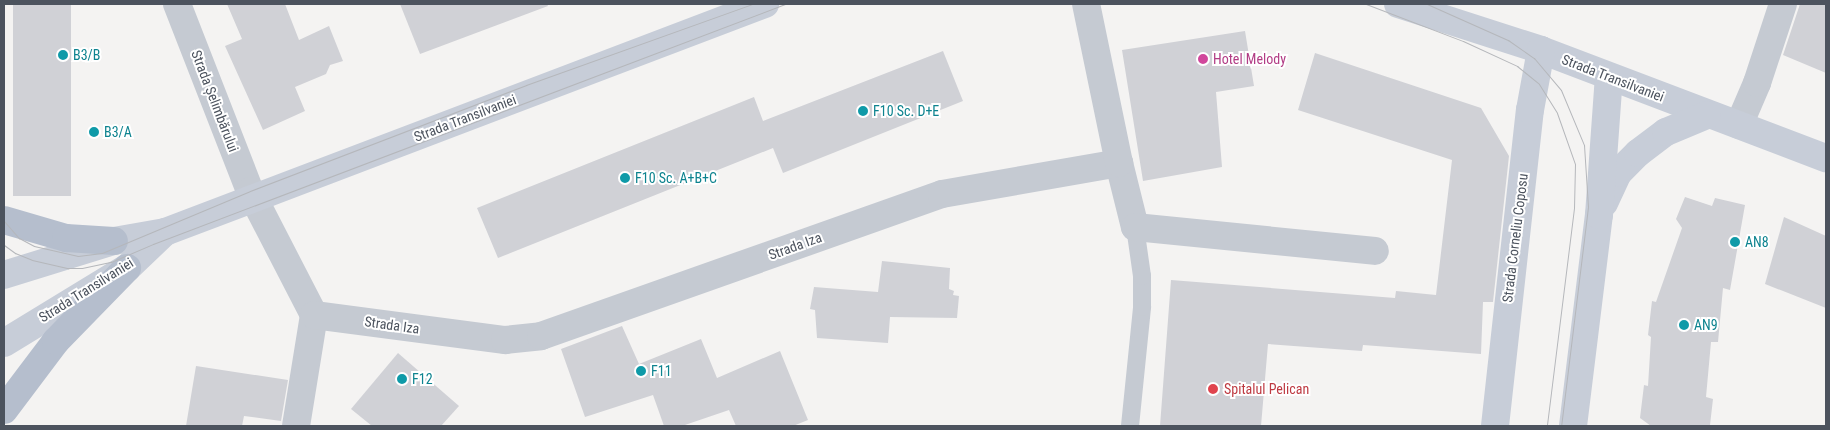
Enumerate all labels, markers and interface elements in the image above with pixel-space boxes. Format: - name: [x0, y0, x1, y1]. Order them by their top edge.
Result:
- place label: B3/B: [73, 47, 100, 63]
- street label: Strada Șelimbărului: [188, 48, 242, 154]
- marker: B3/B: [57, 49, 69, 61]
- place label: Hotel Melody: [1213, 51, 1286, 67]
- street label: Strada Transilvaniei: [1559, 51, 1667, 105]
- marker: Hotel Melody: [1197, 53, 1209, 65]
- street label: Strada Transilvaniei: [411, 91, 519, 145]
- place label: F10 Sc. D+E: [873, 103, 939, 119]
- marker: F10 Sc. D+E: [857, 105, 869, 117]
- place label: B3/A: [104, 124, 132, 140]
- marker: B3/A: [88, 126, 100, 138]
- place label: F10 Sc. A+B+C: [635, 170, 717, 186]
- marker: F10 Sc. A+B+C: [619, 172, 631, 184]
- street label: Strada Corneliu Coposu: [1499, 172, 1531, 304]
- street label: Strada Iza: [766, 229, 824, 263]
- place label: AN8: [1745, 234, 1769, 250]
- marker: AN8: [1729, 236, 1741, 248]
- street label: Strada Transilvaniei: [36, 254, 136, 326]
- street label: Strada Iza: [363, 313, 421, 337]
- place label: AN9: [1694, 317, 1718, 333]
- marker: AN9: [1678, 319, 1690, 331]
- place label: F11: [651, 363, 672, 379]
- marker: F11: [635, 365, 647, 377]
- place label: F12: [412, 371, 433, 387]
- marker: F12: [396, 373, 408, 385]
- place label: Spitalul Pelican: [1224, 381, 1309, 397]
- marker: Spitalul Pelican: [1206, 382, 1220, 396]

